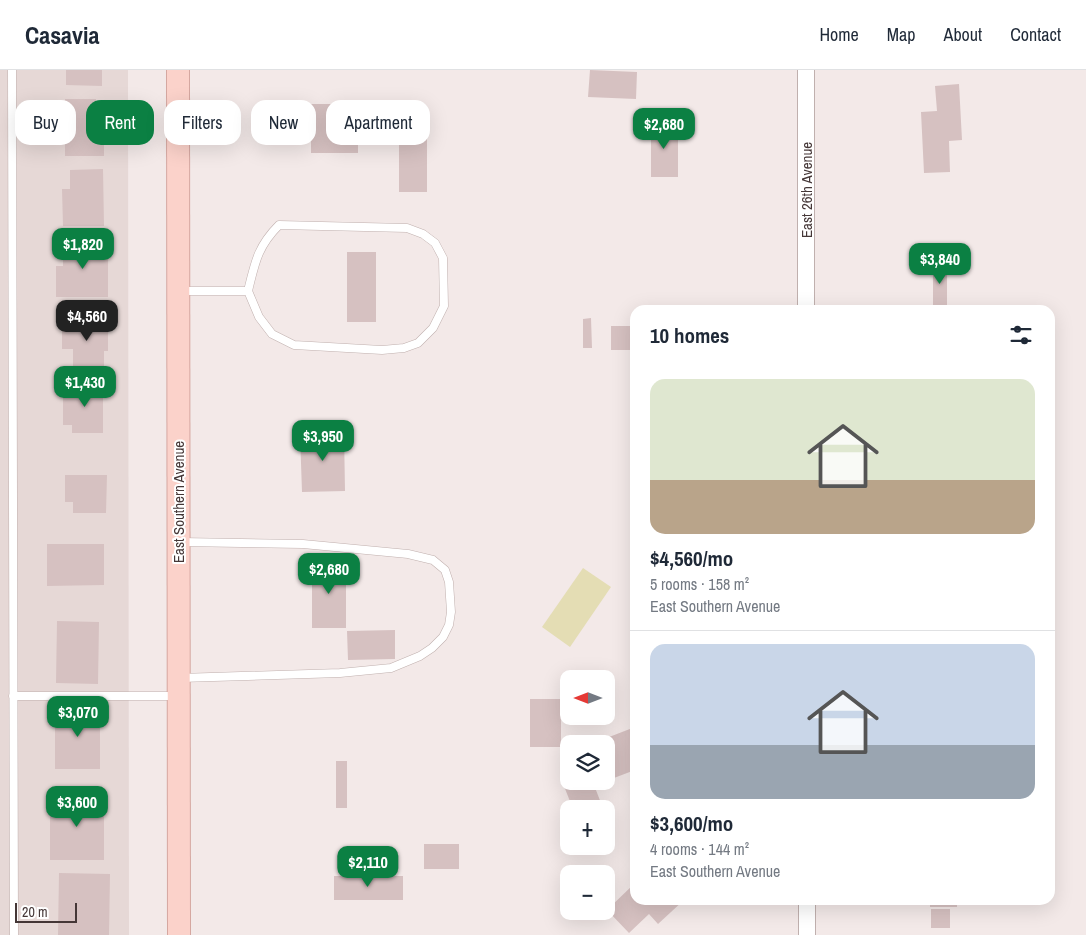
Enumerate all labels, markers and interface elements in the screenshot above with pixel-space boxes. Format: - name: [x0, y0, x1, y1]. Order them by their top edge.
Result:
- text: Casavia: [25, 19, 99, 51]
- text: Home: [819, 22, 859, 47]
- text: Map: [887, 22, 916, 47]
- text: About: [944, 22, 982, 47]
- text: Contact: [1010, 22, 1061, 47]
- chip: Buy: [15, 100, 76, 145]
- chip: Rent: [86, 100, 154, 145]
- chip: Filters: [164, 100, 241, 145]
- chip: New: [251, 100, 316, 145]
- chip: Apartment: [326, 100, 430, 145]
- pin: $2,680: [623, 108, 705, 150]
- text: $2,680: [644, 113, 684, 135]
- street label: East 26th Avenue: [796, 142, 817, 238]
- pin: $1,820: [42, 228, 124, 270]
- text: $1,820: [63, 233, 103, 255]
- pin: $3,840: [899, 242, 981, 285]
- text: $3,840: [920, 248, 960, 270]
- pin: $4,560: [46, 300, 128, 342]
- text: $4,560: [67, 305, 107, 327]
- text: 10 homes: [650, 321, 729, 350]
- icon: filters: [1007, 321, 1035, 349]
- pin: $1,430: [44, 366, 126, 408]
- text: $1,430: [65, 371, 105, 393]
- icon: home: [798, 411, 888, 501]
- pin: $3,950: [282, 420, 364, 462]
- text: $3,950: [303, 425, 343, 447]
- street label: East Southern Avenue: [168, 441, 189, 563]
- text: $4,560/mo: [650, 544, 733, 573]
- pin: $2,680: [288, 552, 370, 595]
- text: $2,680: [309, 558, 349, 580]
- text: 5 rooms · 158 m²: [650, 573, 749, 595]
- text: East Southern Avenue: [650, 595, 780, 617]
- north arrow: [560, 670, 615, 725]
- map controls: [560, 670, 615, 920]
- icon: home: [798, 677, 888, 767]
- pin: $3,070: [37, 696, 119, 738]
- text: $3,070: [58, 701, 98, 723]
- button: layers: [560, 735, 615, 790]
- pin: $3,600: [36, 786, 118, 828]
- text: $3,600: [57, 791, 97, 813]
- button: +: [560, 800, 615, 855]
- text: $3,600/mo: [650, 809, 733, 838]
- text: 4 rooms · 144 m²: [650, 838, 749, 860]
- pin: $2,110: [327, 846, 409, 888]
- text: $2,110: [348, 851, 388, 873]
- text: East Southern Avenue: [650, 860, 780, 882]
- button: −: [560, 865, 615, 920]
- scale bar: [15, 900, 78, 923]
- text: 20 m: [22, 903, 48, 921]

